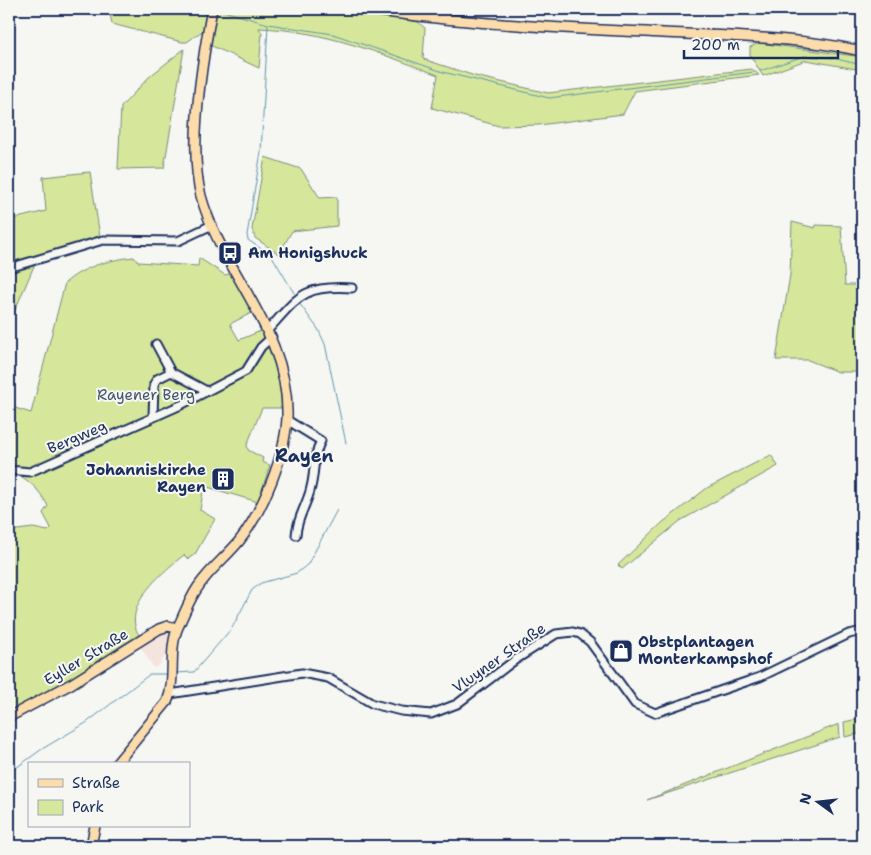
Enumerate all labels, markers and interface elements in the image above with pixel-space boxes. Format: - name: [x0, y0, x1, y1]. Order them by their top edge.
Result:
- scale bar: [684, 28, 837, 60]
- text: 200 m: [691, 35, 740, 55]
- bus stop icon: Am Honigshuck: [217, 240, 243, 266]
- place label: Am Honigshuck: [248, 243, 368, 263]
- park label: Rayener Berg: [97, 385, 195, 405]
- street label: Bergweg: [44, 416, 110, 458]
- district label: Rayen: [275, 444, 333, 468]
- place label: Johanniskirche Rayen: [86, 460, 206, 497]
- building icon: Johanniskirche Rayen: [210, 466, 236, 492]
- street label: Vluyner Straße: [448, 618, 550, 698]
- street label: Eyller Straße: [40, 624, 132, 690]
- place label: Obstplantagen Monterkampshof: [638, 632, 773, 669]
- shop icon: Obstplantagen Monterkampshof: [608, 638, 634, 664]
- legend: [28, 762, 190, 828]
- text: Straße: [72, 773, 120, 793]
- north arrow: [794, 778, 844, 828]
- text: N: [795, 791, 816, 806]
- text: Park: [72, 797, 104, 817]

